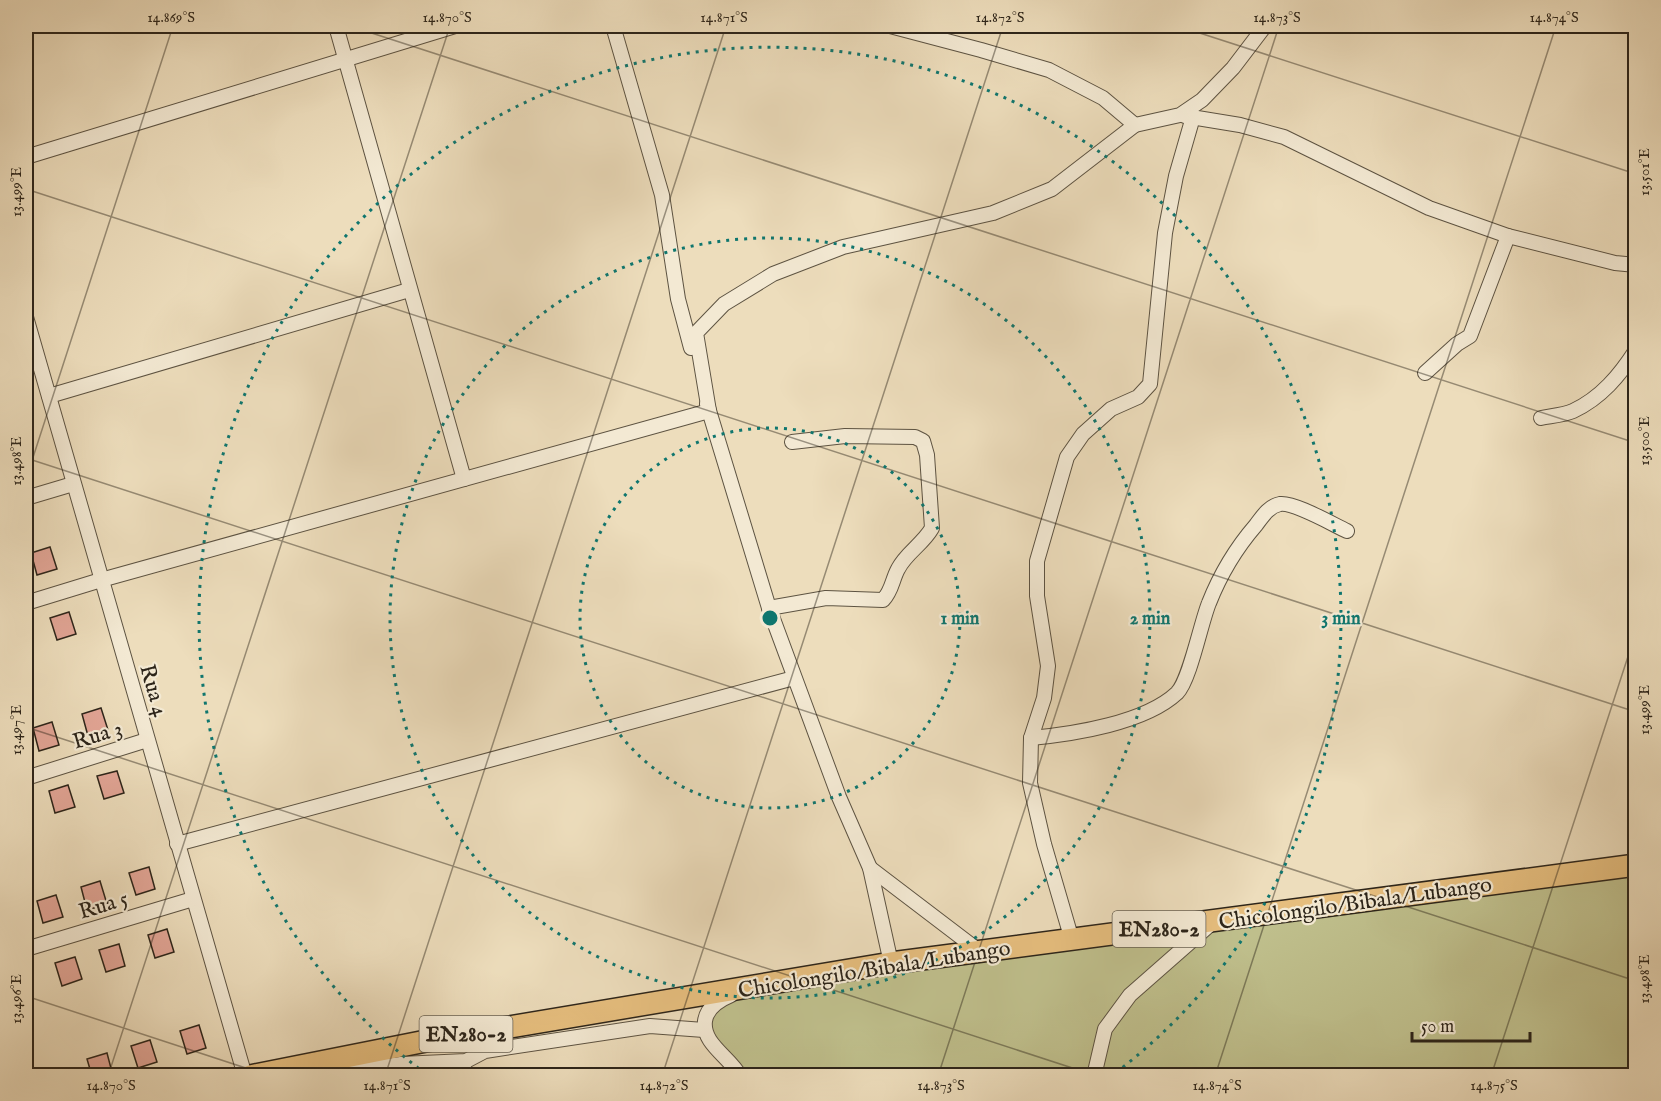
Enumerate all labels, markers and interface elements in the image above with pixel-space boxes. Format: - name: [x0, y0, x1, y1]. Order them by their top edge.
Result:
- text: 14.869°S: [147, 8, 195, 27]
- text: 14.870°S: [422, 8, 472, 27]
- text: 14.871°S: [700, 8, 748, 27]
- text: 14.872°S: [976, 8, 1024, 27]
- text: 14.873°S: [1253, 8, 1301, 27]
- text: 14.874°S: [1529, 8, 1579, 27]
- text: 13.501°E: [1635, 148, 1654, 196]
- text: 13.499°E: [7, 167, 26, 217]
- text: 13.500°E: [1635, 416, 1654, 466]
- text: 13.498°E: [7, 436, 26, 486]
- centre of rings: [760, 608, 780, 628]
- text: 1 min: [941, 608, 980, 631]
- text: 2 min: [1130, 608, 1171, 631]
- text: 3 min: [1322, 608, 1361, 631]
- street label: Rua 4: [132, 661, 174, 720]
- text: 13.499°E: [1635, 685, 1654, 735]
- text: 13.497°E: [7, 705, 26, 755]
- street label: Rua 3: [69, 715, 126, 757]
- street label: Chicolongilo/Bibala/Lubango: [1217, 871, 1494, 937]
- street label: Rua 5: [75, 885, 132, 927]
- road number: EN280-2: [1112, 911, 1206, 947]
- street label: Chicolongilo/Bibala/Lubango: [736, 935, 1013, 1005]
- text: 13.498°E: [1635, 954, 1654, 1004]
- text: 13.496°E: [7, 974, 26, 1024]
- scale bar: [1412, 1005, 1530, 1043]
- road number: EN280-2: [420, 1016, 512, 1052]
- text: 50 m: [1421, 1016, 1454, 1039]
- text: 14.870°S: [86, 1076, 136, 1095]
- text: 14.871°S: [363, 1076, 411, 1095]
- text: 14.872°S: [640, 1076, 688, 1095]
- text: 14.873°S: [917, 1076, 965, 1095]
- text: 14.874°S: [1192, 1076, 1242, 1095]
- text: 14.875°S: [1470, 1076, 1518, 1095]

